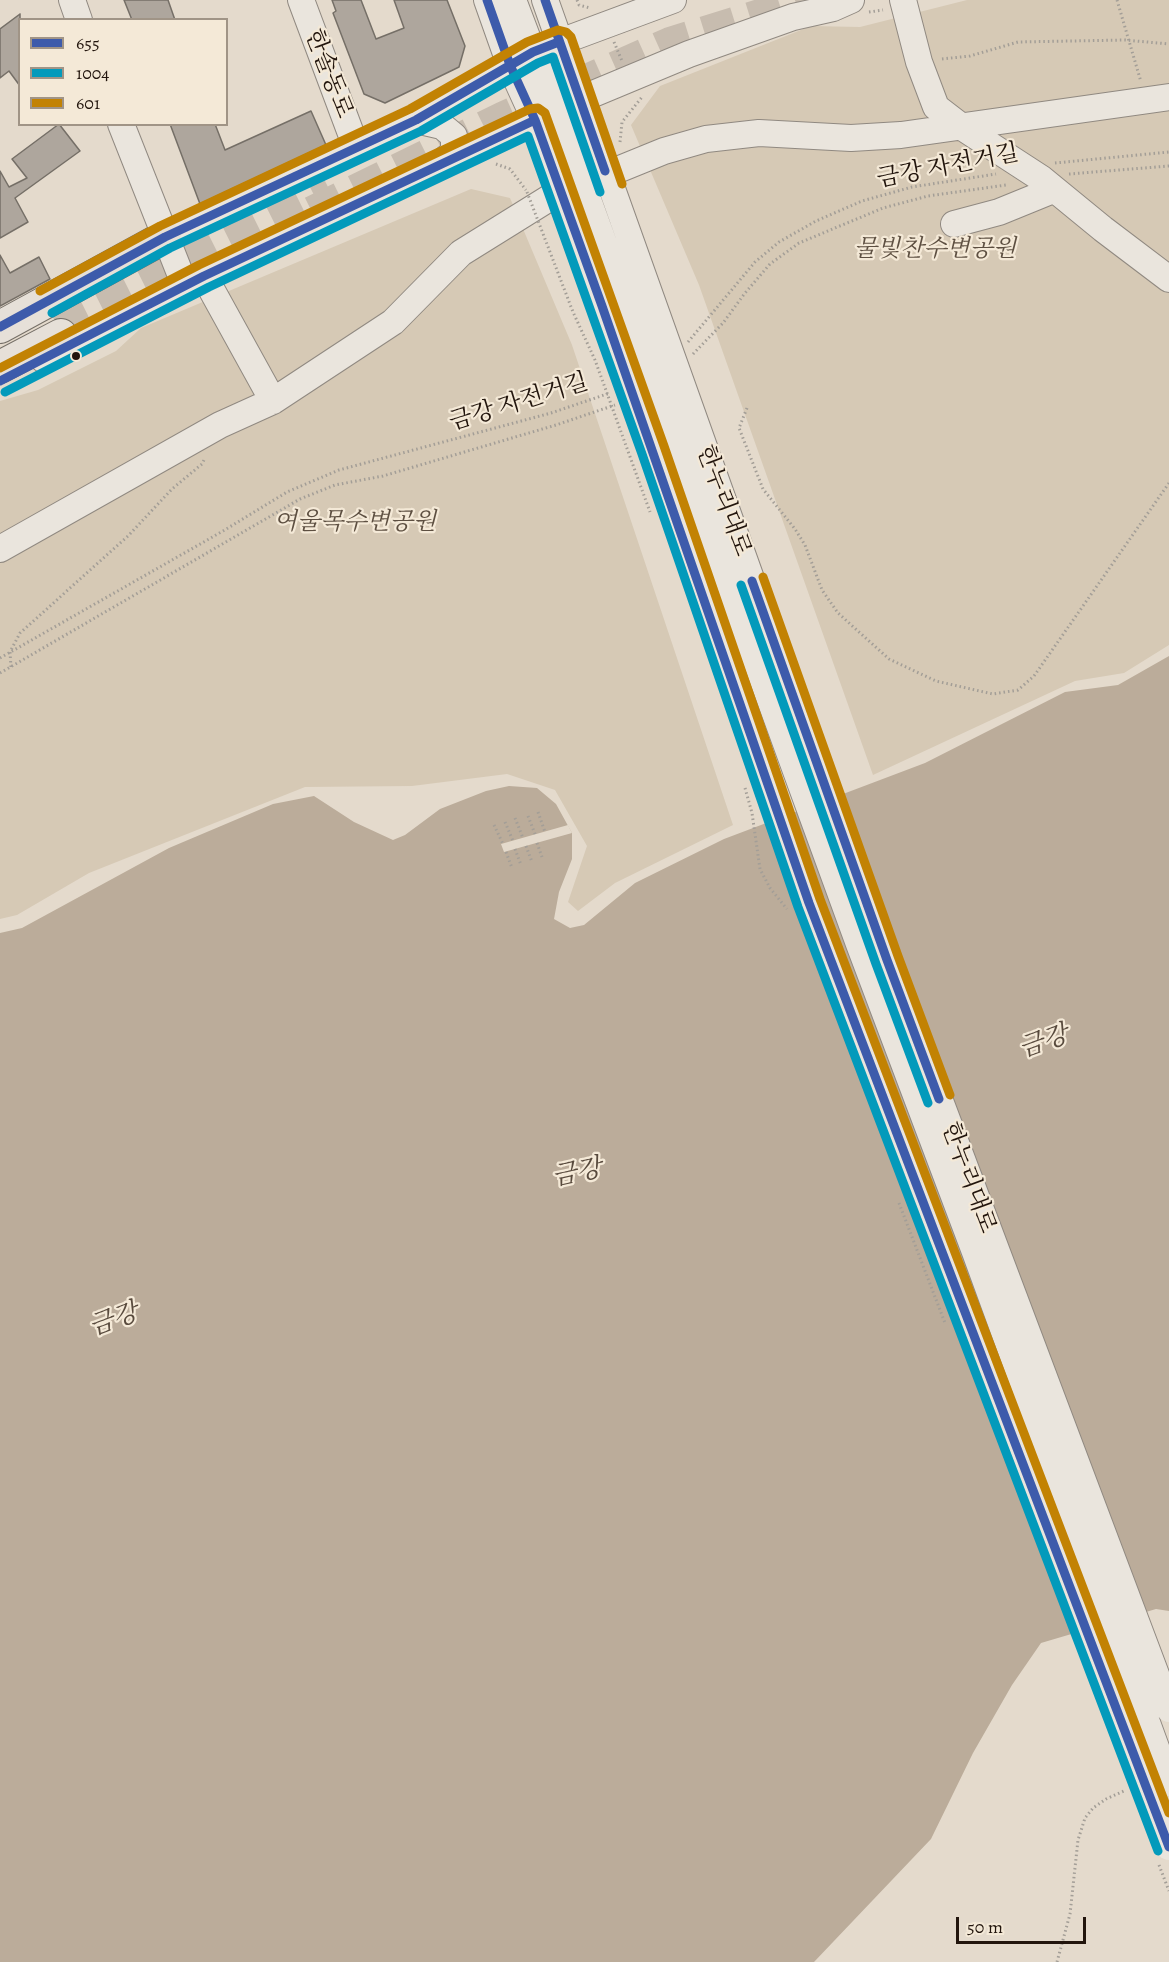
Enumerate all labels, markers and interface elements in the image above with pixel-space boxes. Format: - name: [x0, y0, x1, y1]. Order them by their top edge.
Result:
- legend: [18, 18, 228, 126]
- street label: 한솔동로: [298, 26, 358, 122]
- text: 655: [76, 31, 100, 55]
- text: 1004: [76, 61, 110, 85]
- text: 601: [76, 91, 100, 115]
- street label: 금강 자전거길: [875, 139, 1021, 195]
- park label: 물빛찬수변공원: [854, 236, 1016, 264]
- unlabelled marker: [70, 350, 82, 362]
- street label: 금강 자전거길: [446, 368, 592, 438]
- street label: 한누리대로: [690, 442, 756, 560]
- park label: 여울목수변공원: [274, 509, 436, 537]
- water label: 금강: [1015, 1020, 1073, 1066]
- street label: 한누리대로: [935, 1119, 1001, 1237]
- water label: 금강: [549, 1154, 605, 1194]
- water label: 금강: [85, 1298, 143, 1344]
- scale bar: [959, 1905, 1090, 1943]
- text: 50 m: [967, 1915, 1003, 1939]

